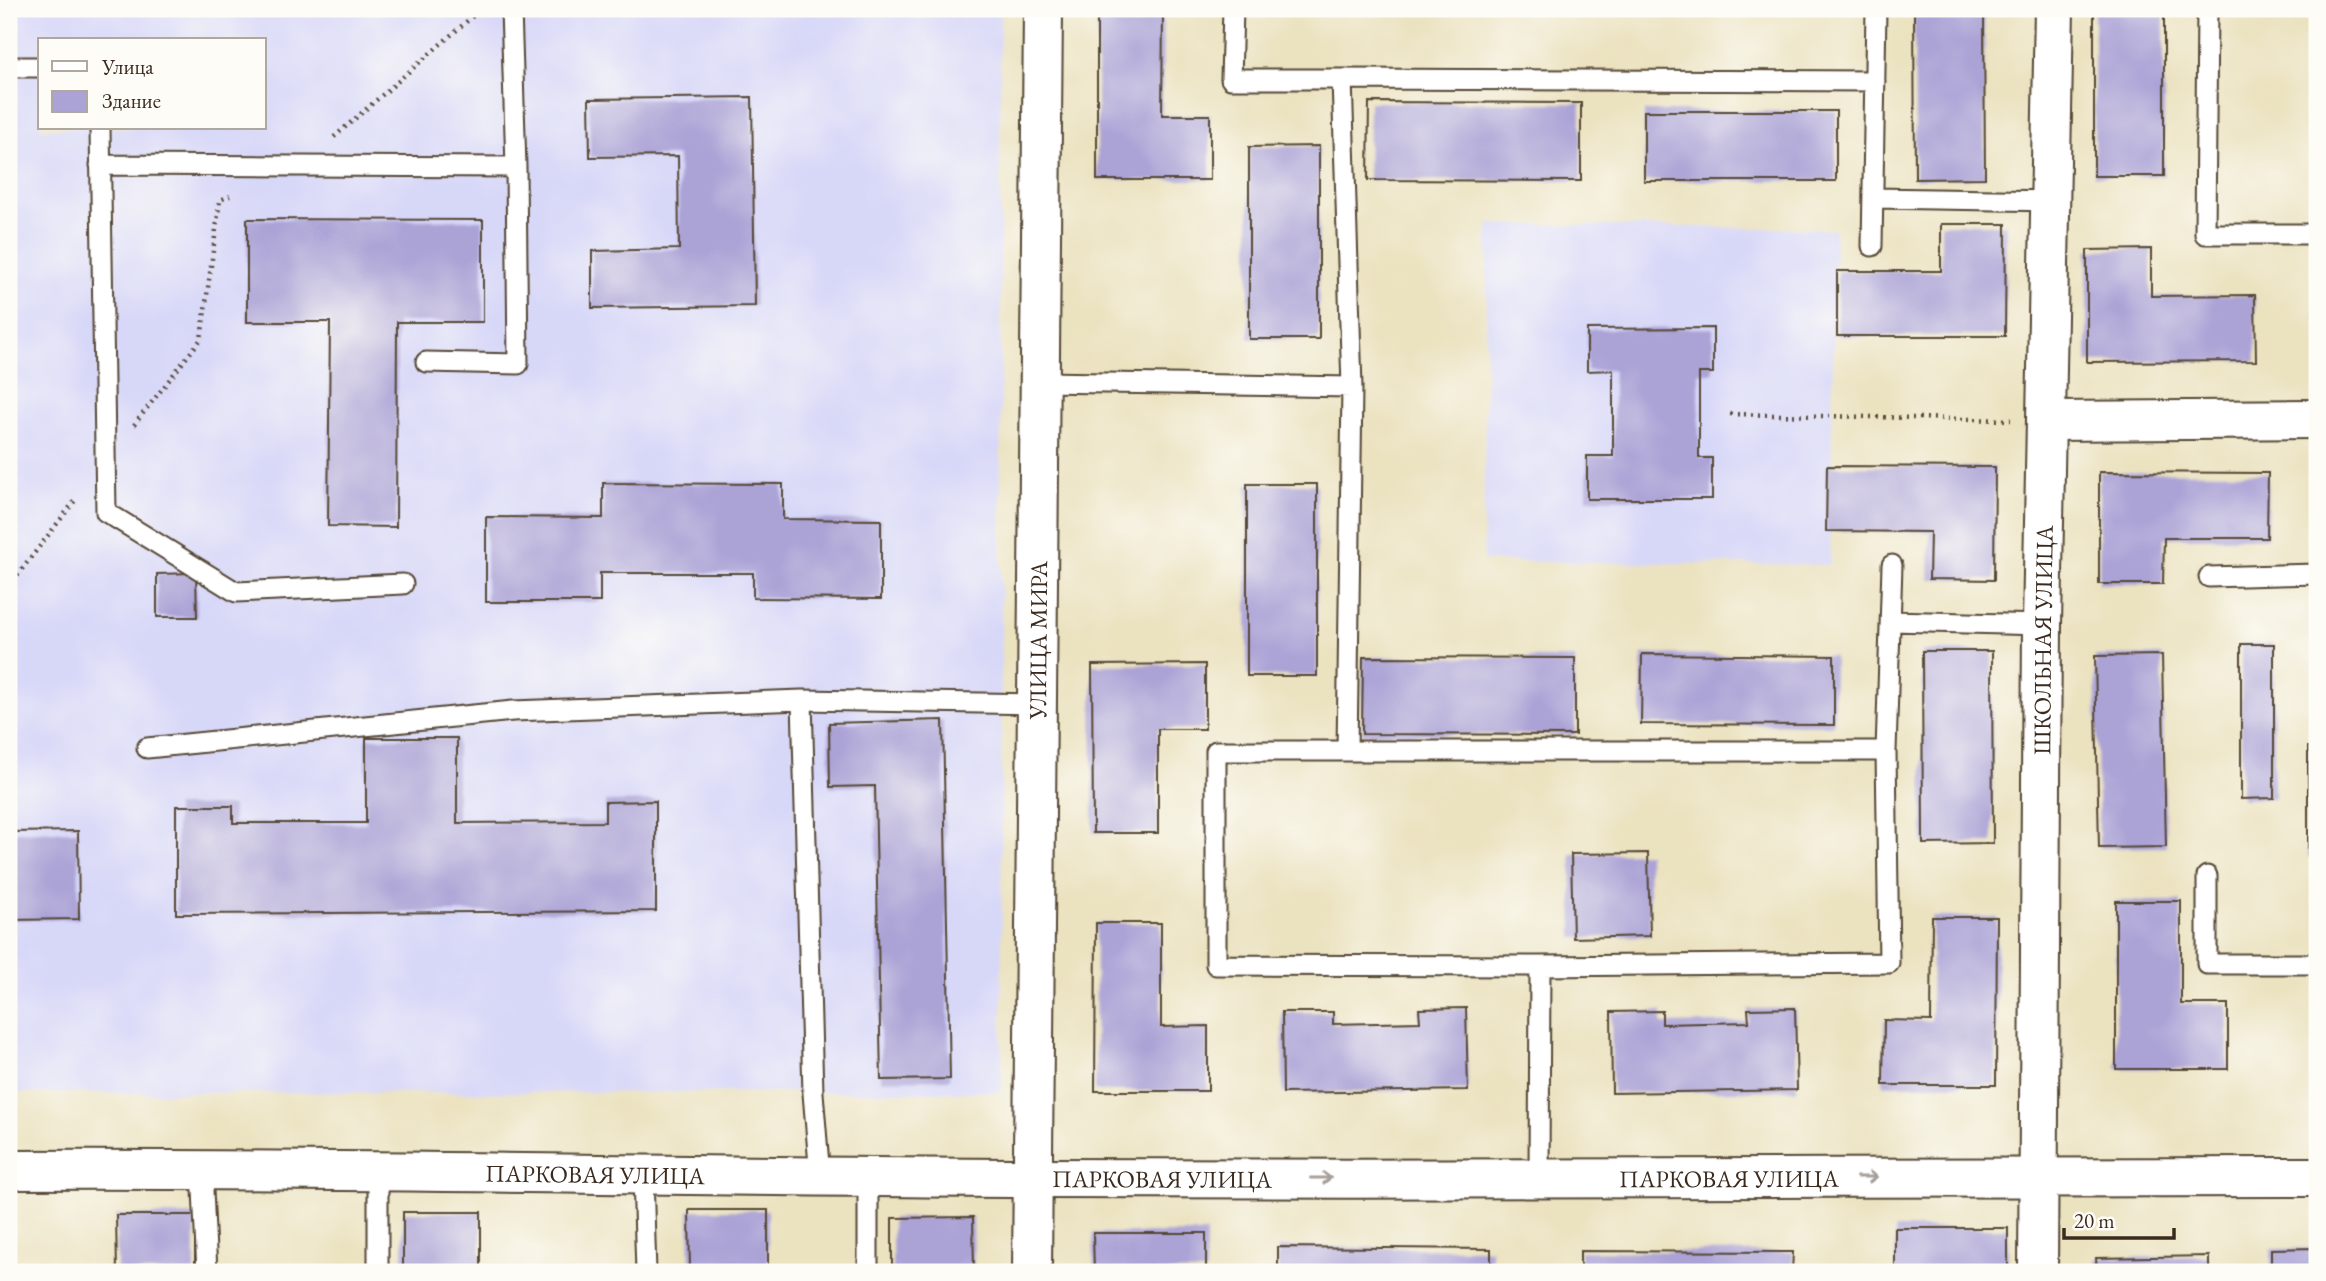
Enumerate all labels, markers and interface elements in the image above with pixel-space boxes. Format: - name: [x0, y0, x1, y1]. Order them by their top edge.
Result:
- legend: [38, 38, 266, 130]
- text: Улица: [101, 53, 154, 80]
- text: Здание: [102, 87, 161, 114]
- street label: ШКОЛЬНАЯ УЛИЦА: [2026, 524, 2059, 755]
- street label: УЛИЦА МИРА: [1021, 560, 1054, 720]
- street label: ПАРКОВАЯ УЛИЦА: [485, 1157, 705, 1191]
- street label: ПАРКОВАЯ УЛИЦА: [1619, 1162, 1839, 1194]
- street label: ПАРКОВАЯ УЛИЦА: [1052, 1163, 1272, 1194]
- one-way arrow: [1855, 1170, 1878, 1184]
- one-way arrow: [1309, 1171, 1332, 1185]
- scale bar: [2064, 1197, 2174, 1241]
- text: 20 m: [2074, 1207, 2115, 1234]

